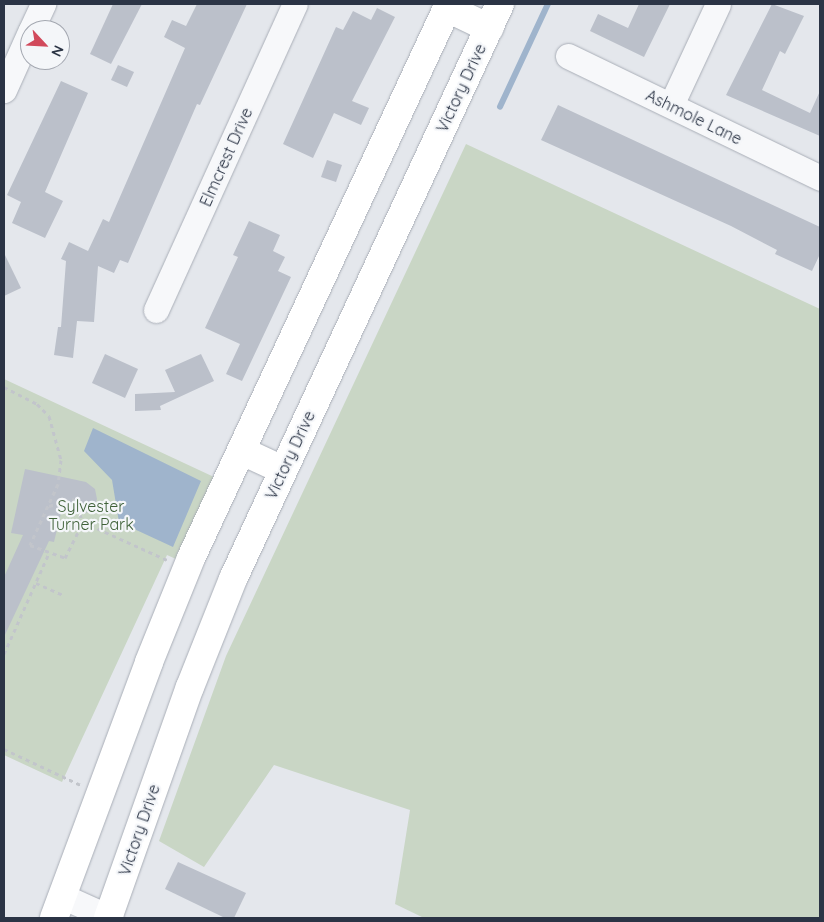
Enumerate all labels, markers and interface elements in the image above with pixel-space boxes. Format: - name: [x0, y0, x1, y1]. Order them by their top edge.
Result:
- north arrow: [20, 20, 70, 70]
- street label: Victory Drive: [432, 41, 490, 135]
- text: N: [47, 42, 68, 59]
- street label: Ashmole Lane: [643, 85, 745, 149]
- street label: Elmcrest Drive: [196, 105, 256, 209]
- street label: Victory Drive: [261, 408, 319, 502]
- park label: Sylvester Turner Park: [48, 496, 134, 534]
- street label: Victory Drive: [114, 782, 164, 878]

